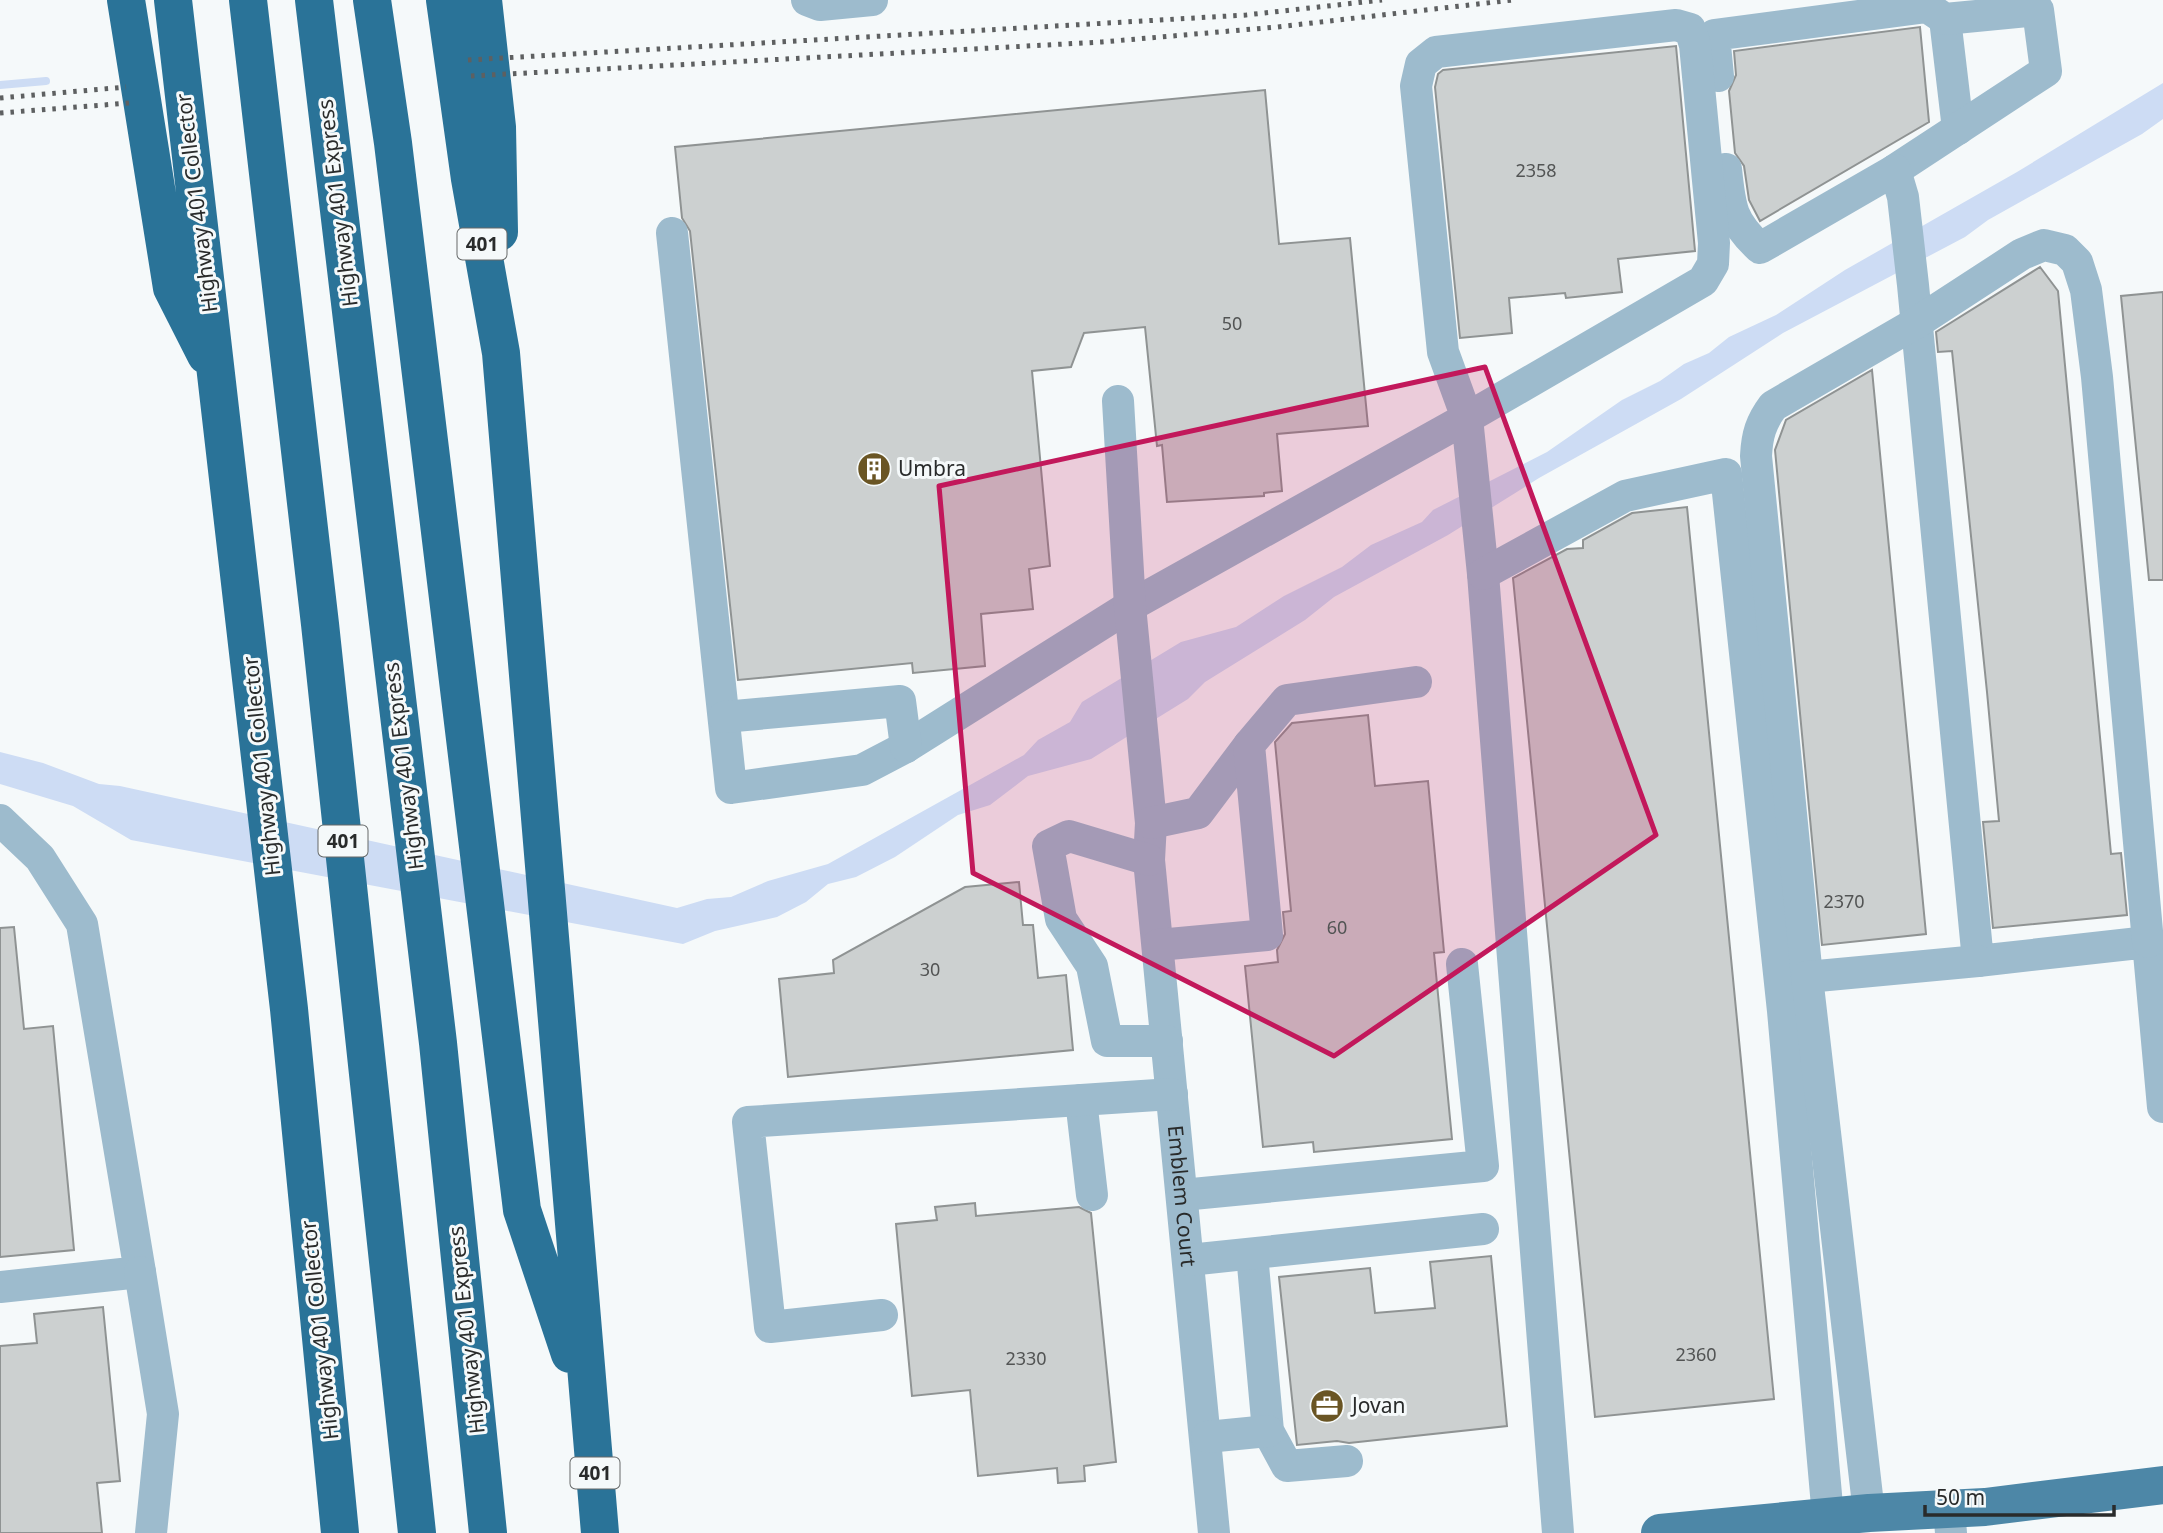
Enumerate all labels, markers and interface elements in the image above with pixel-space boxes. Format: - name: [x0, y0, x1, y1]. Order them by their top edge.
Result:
- street label: Highway 401 Collector: [169, 92, 223, 314]
- street label: Highway 401 Express: [310, 98, 364, 308]
- house number: 2358: [1515, 158, 1557, 182]
- road number: 401: [458, 228, 506, 260]
- house number: 50: [1222, 311, 1242, 335]
- building icon: Umbra: [855, 450, 893, 488]
- place label: Umbra: [898, 454, 966, 482]
- street label: Highway 401 Collector: [236, 655, 286, 877]
- street label: Highway 401 Express: [376, 661, 430, 871]
- road number: 401: [318, 826, 368, 856]
- house number: 2370: [1823, 889, 1865, 913]
- house number: 60: [1327, 915, 1347, 939]
- house number: 30: [920, 957, 940, 981]
- street label: Emblem Court: [1162, 1124, 1203, 1268]
- street label: Highway 401 Collector: [294, 1219, 344, 1441]
- street label: Highway 401 Express: [441, 1225, 491, 1435]
- house number: 2360: [1675, 1342, 1717, 1366]
- house number: 2330: [1005, 1346, 1047, 1370]
- office icon: Jovan: [1308, 1387, 1346, 1425]
- place label: Jovan: [1350, 1391, 1405, 1419]
- road number: 401: [570, 1457, 620, 1488]
- scale bar: [1925, 1474, 2114, 1518]
- text: 50 m: [1936, 1483, 1985, 1511]

